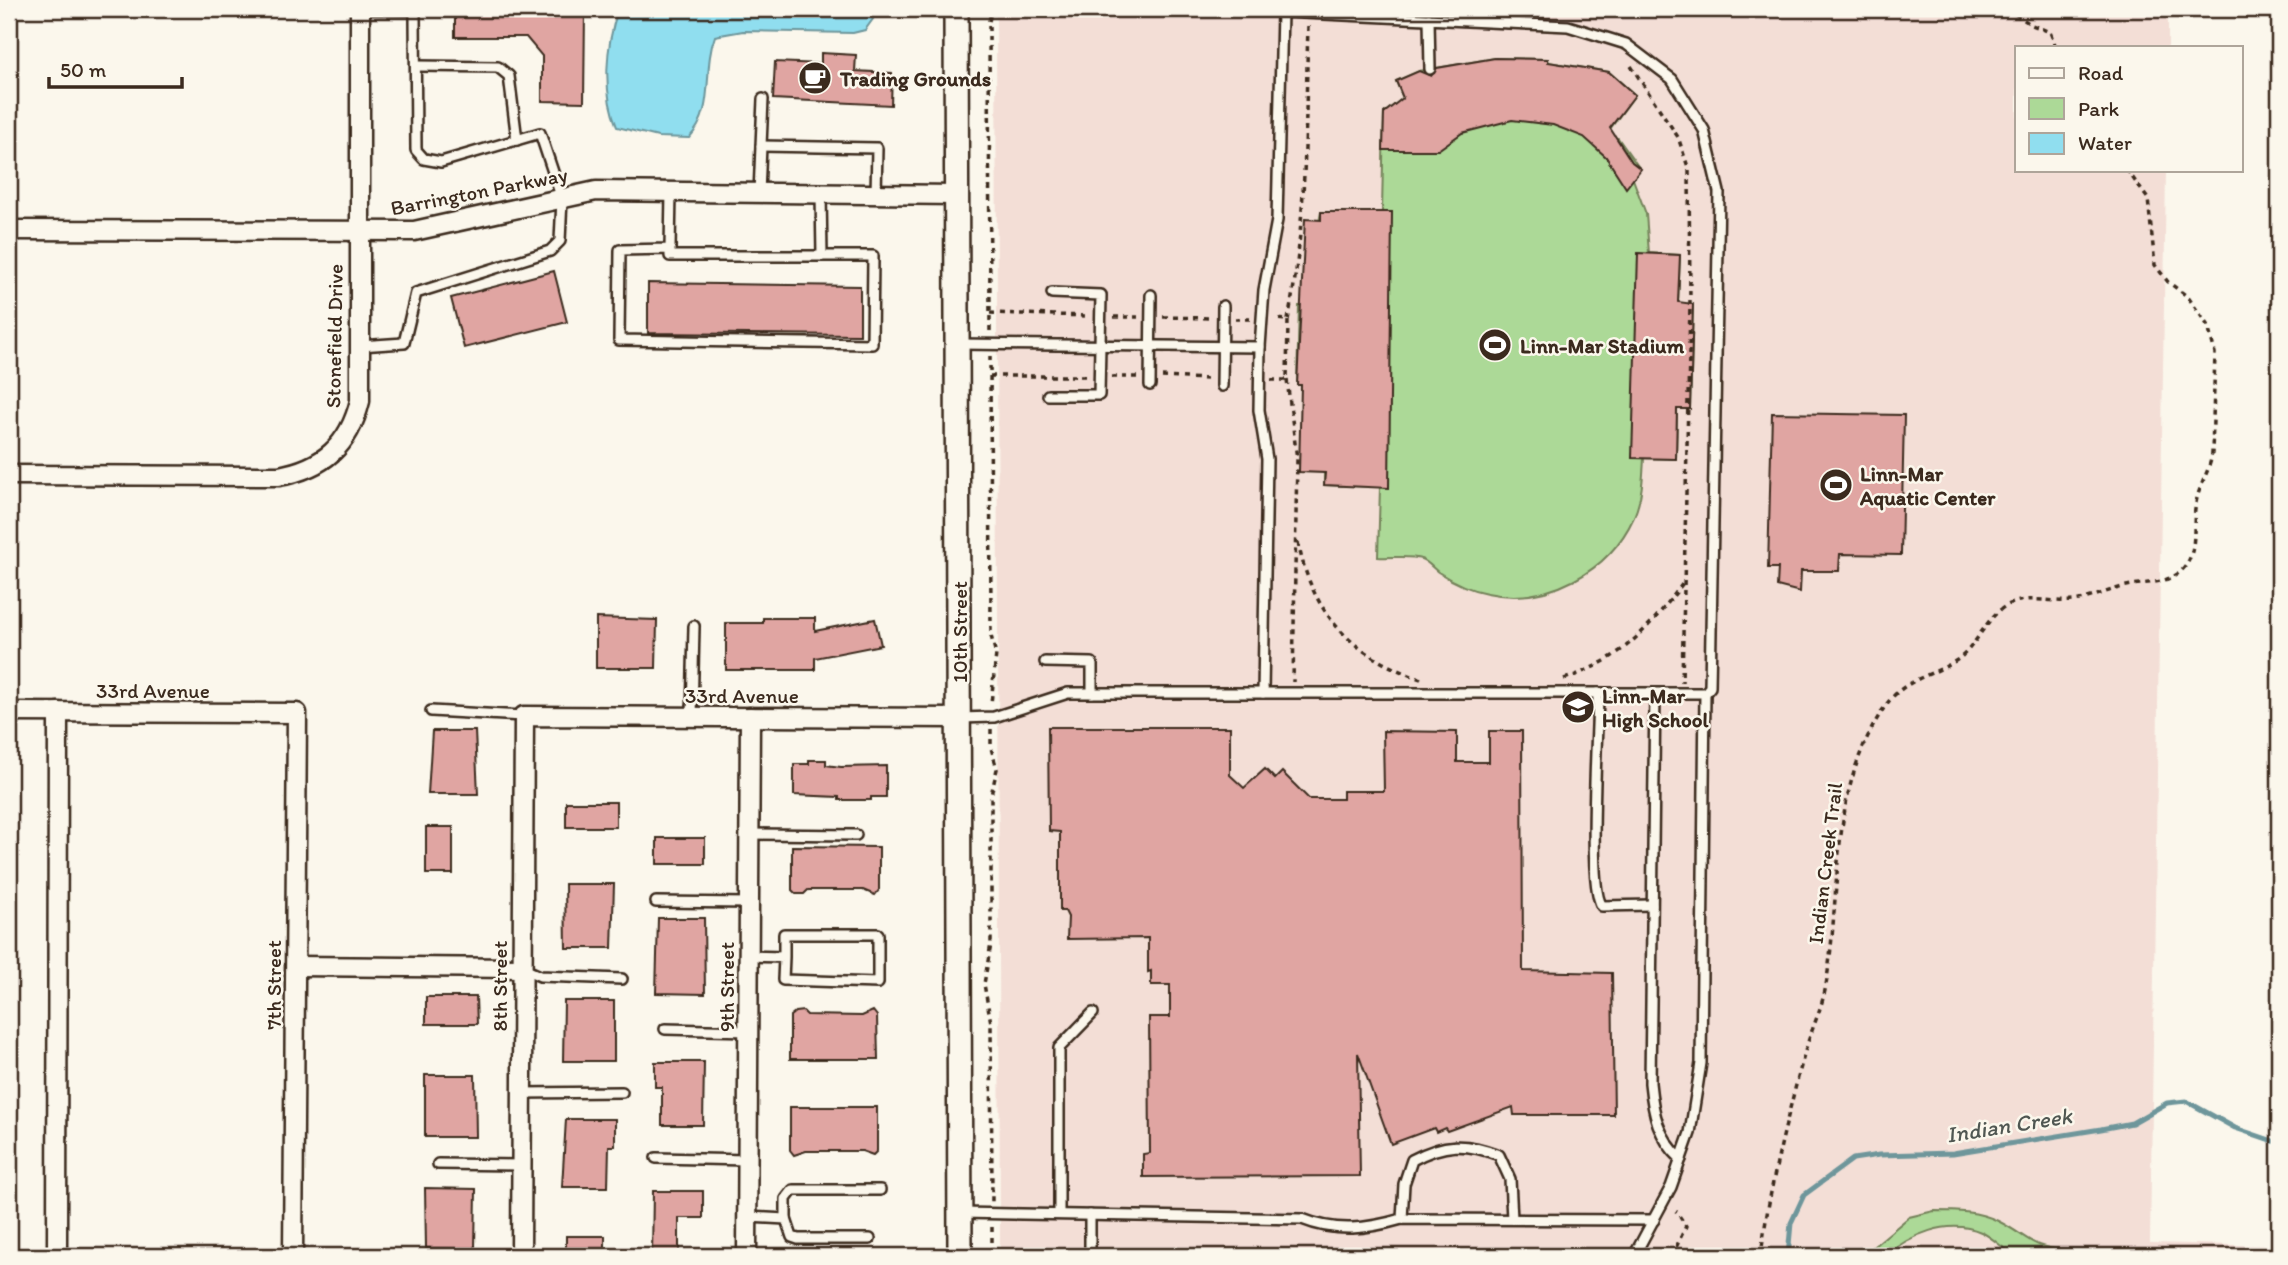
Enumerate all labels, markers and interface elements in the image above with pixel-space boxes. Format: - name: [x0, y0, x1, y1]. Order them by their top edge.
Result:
- scale bar: [49, 46, 182, 90]
- legend: [2015, 46, 2242, 172]
- text: 50 m: [60, 57, 107, 82]
- cafe icon: Trading Grounds: [796, 59, 834, 97]
- text: Road: [2078, 60, 2124, 85]
- place label: Trading Grounds: [839, 66, 991, 92]
- text: Park: [2078, 96, 2120, 121]
- text: Water: [2078, 130, 2132, 155]
- street label: Barrington Parkway: [388, 162, 570, 220]
- street label: Stonefield Drive: [320, 264, 348, 408]
- sports icon: Linn-Mar Stadium: [1476, 326, 1514, 364]
- place label: Linn-Mar Stadium: [1520, 333, 1684, 358]
- place label: Linn-Mar Aquatic Center: [1859, 461, 1996, 511]
- sports icon: Linn-Mar Aquatic Center: [1817, 466, 1855, 504]
- street label: 10th Street: [947, 581, 972, 683]
- street label: 33rd Avenue: [96, 678, 210, 703]
- street label: 33rd Avenue: [685, 683, 799, 708]
- place label: Linn-Mar High School: [1602, 683, 1710, 733]
- school or university icon: Linn-Mar High School: [1559, 688, 1597, 726]
- street label: Indian Creek Trail: [1803, 781, 1847, 945]
- street label: 7th Street: [261, 940, 286, 1030]
- street label: 8th Street: [487, 940, 512, 1031]
- street label: 9th Street: [714, 942, 739, 1032]
- water label: Indian Creek: [1944, 1101, 2075, 1149]

